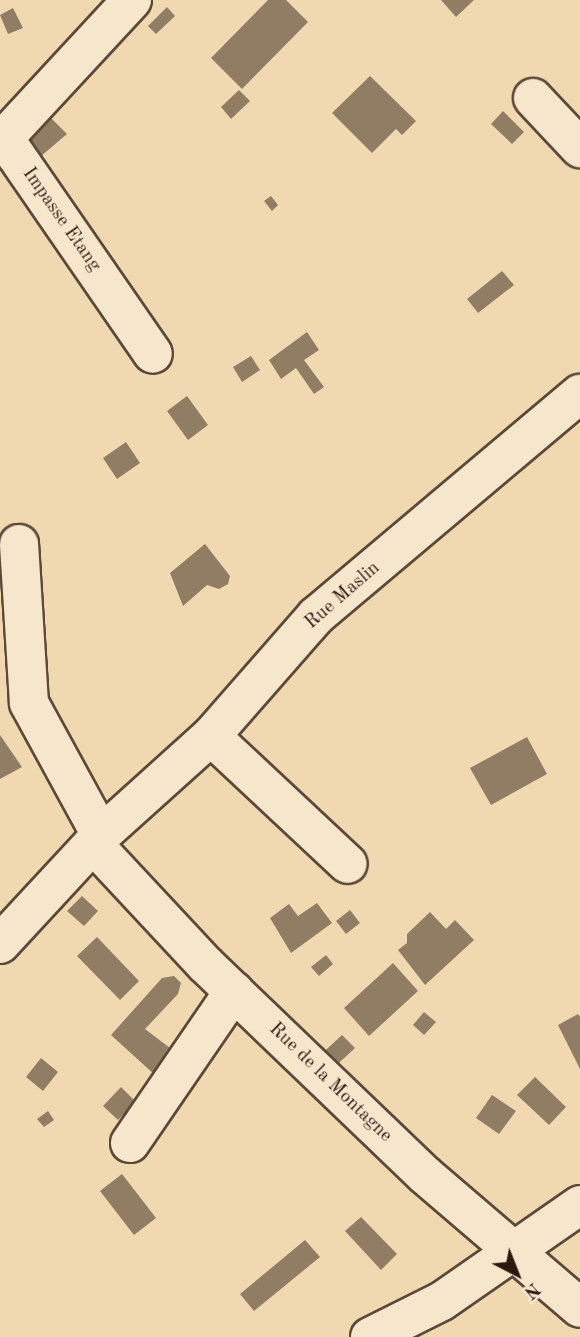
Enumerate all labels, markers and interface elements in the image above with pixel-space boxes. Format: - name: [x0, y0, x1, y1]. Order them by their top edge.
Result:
- street label: Impasse Etang: [17, 163, 105, 277]
- street label: Rue Maslin: [301, 557, 385, 635]
- street label: Rue de la Montagne: [264, 1018, 396, 1148]
- north arrow: [482, 1239, 552, 1309]
- text: N: [520, 1278, 543, 1302]

